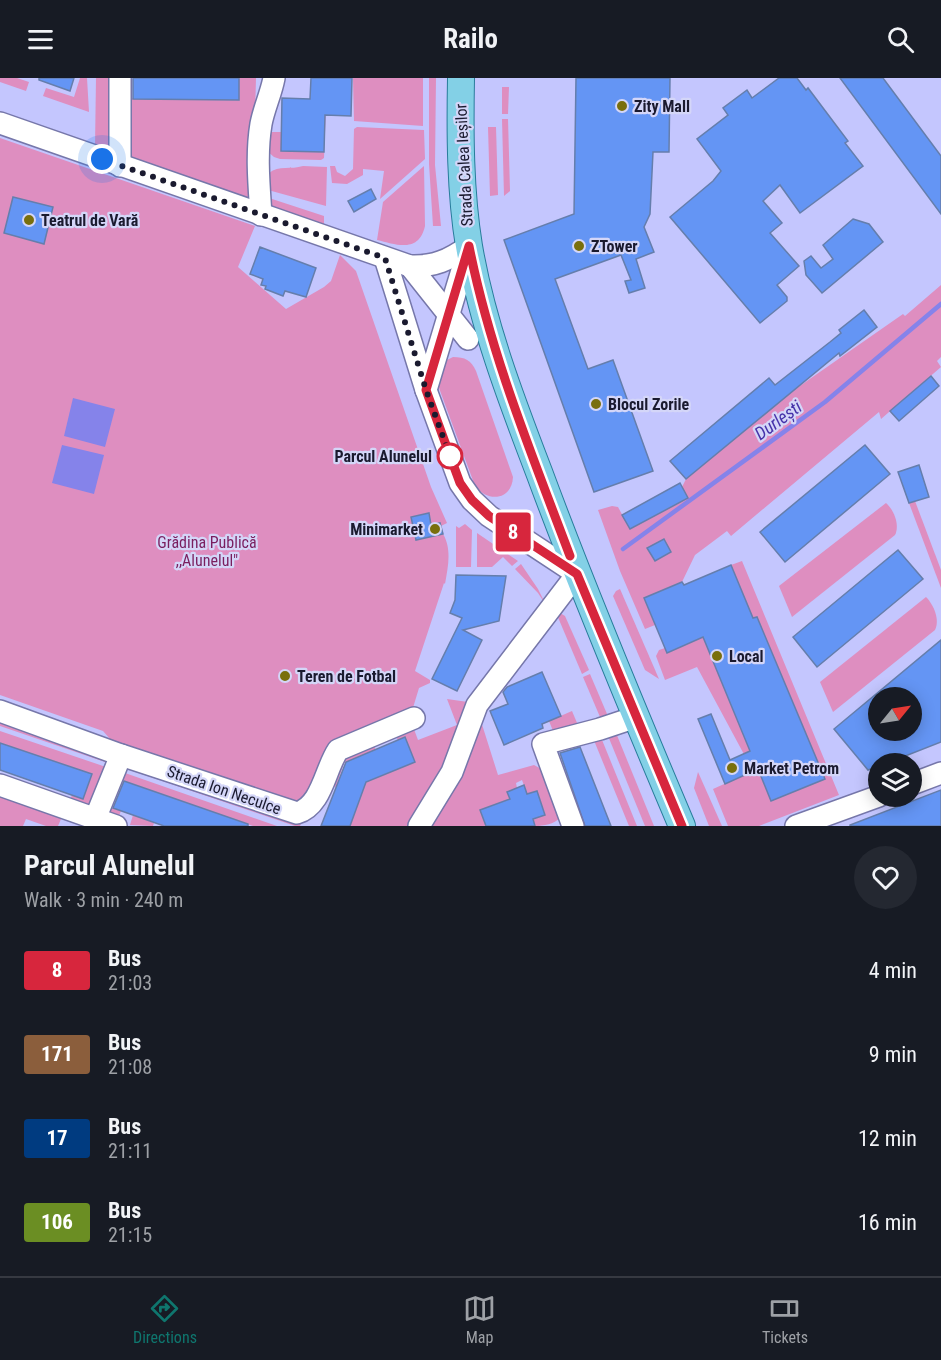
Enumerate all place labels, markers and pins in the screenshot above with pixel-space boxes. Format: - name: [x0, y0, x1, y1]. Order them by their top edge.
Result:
- place label: Zity Mall: [634, 97, 690, 116]
- marker: Zity Mall: [615, 99, 629, 113]
- place label: Teatrul de Vară: [41, 211, 139, 230]
- marker: Teatrul de Vară: [22, 213, 36, 227]
- place label: ZTower: [591, 237, 638, 256]
- marker: ZTower: [572, 239, 586, 253]
- place label: Blocul Zorile: [608, 395, 690, 414]
- marker: Blocul Zorile: [589, 397, 603, 411]
- marker: Parcul Alunelul: [437, 443, 463, 469]
- place label: Parcul Alunelul: [334, 447, 432, 466]
- place label: Minimarket: [350, 520, 423, 539]
- marker: Minimarket: [428, 522, 442, 536]
- place label: Local: [729, 647, 764, 666]
- marker: Local: [710, 649, 724, 663]
- place label: Teren de Fotbal: [297, 667, 396, 686]
- marker: Teren de Fotbal: [278, 669, 292, 683]
- place label: Market Petrom: [744, 759, 839, 778]
- marker: Market Petrom: [725, 761, 739, 775]

